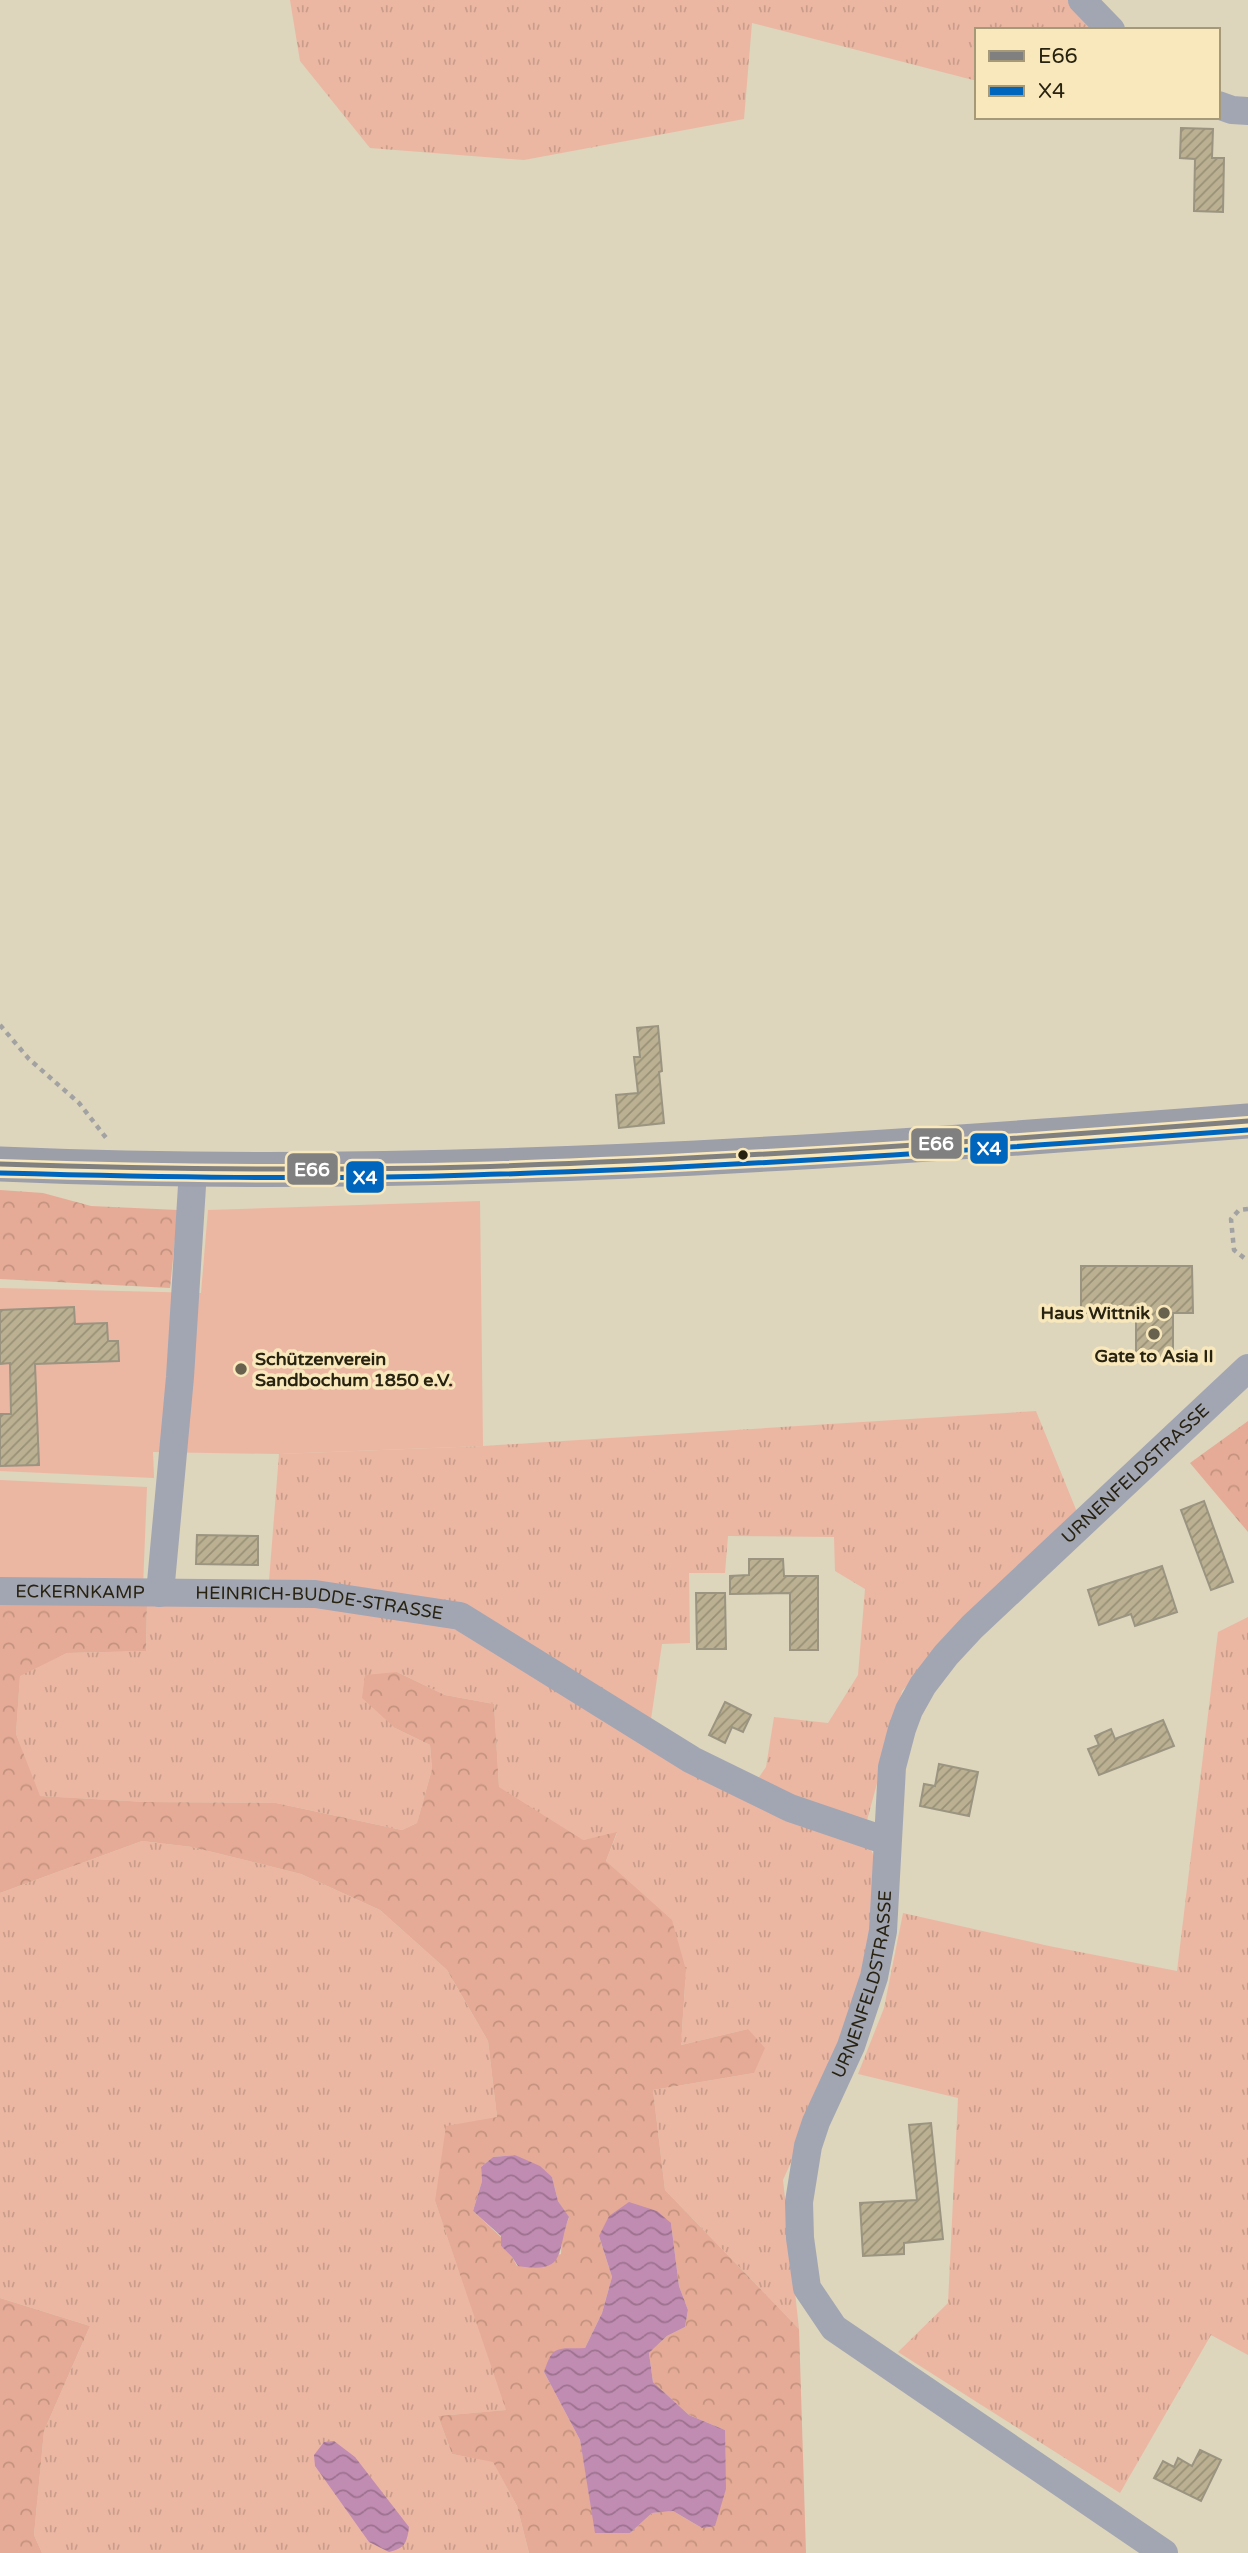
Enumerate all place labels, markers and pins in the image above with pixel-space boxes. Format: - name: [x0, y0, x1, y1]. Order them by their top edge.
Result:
- unlabelled marker: [736, 1148, 750, 1162]
- place label: Haus Wittnik: [1041, 1302, 1150, 1324]
- marker: Haus Wittnik: [1156, 1305, 1172, 1321]
- marker: Gate to Asia II: [1146, 1326, 1162, 1342]
- place label: Gate to Asia II: [1094, 1345, 1214, 1367]
- place label: Schützenverein Sandbochum 1850 e.V.: [255, 1348, 453, 1391]
- marker: Schützenverein Sandbochum 1850 e.V.: [233, 1361, 249, 1377]

